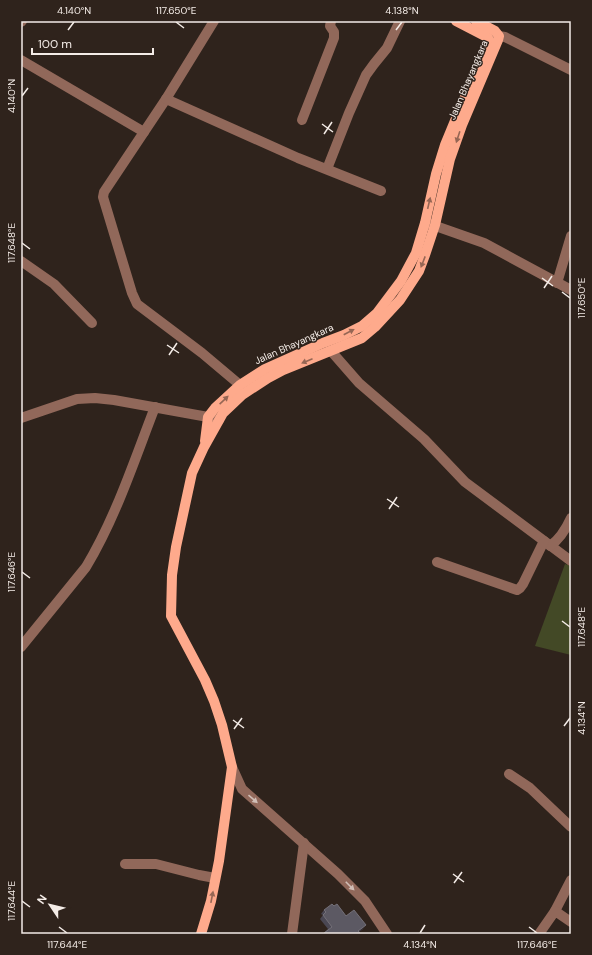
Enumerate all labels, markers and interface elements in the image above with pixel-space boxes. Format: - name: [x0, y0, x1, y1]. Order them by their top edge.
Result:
- text: 4.140°N: [57, 4, 91, 17]
- text: 117.650°E: [156, 4, 197, 17]
- text: 4.138°N: [385, 4, 419, 17]
- scale bar: [32, 30, 153, 56]
- text: 100 m: [38, 36, 72, 52]
- street label: Jalan Bhayangkara: [445, 38, 491, 122]
- text: 4.140°N: [5, 79, 18, 113]
- one-way arrow: [455, 131, 461, 143]
- one-way arrow: [427, 196, 433, 209]
- text: 117.648°E: [5, 223, 18, 263]
- one-way arrow: [419, 256, 425, 268]
- text: 117.650°E: [575, 277, 588, 318]
- street label: Jalan Bhayangkara: [252, 321, 336, 367]
- one-way arrow: [344, 329, 355, 336]
- one-way arrow: [301, 358, 313, 364]
- one-way arrow: [219, 395, 229, 405]
- text: 117.646°E: [5, 551, 18, 592]
- text: 117.648°E: [575, 607, 588, 647]
- text: 4.134°N: [575, 701, 588, 735]
- one-way arrow: [248, 795, 258, 804]
- text: 117.644°E: [5, 881, 18, 921]
- one-way arrow: [345, 881, 355, 891]
- north arrow: [30, 885, 70, 925]
- one-way arrow: [209, 890, 215, 903]
- text: N: [34, 892, 50, 907]
- text: 117.644°E: [47, 938, 87, 951]
- text: 4.134°N: [403, 938, 437, 951]
- text: 117.646°E: [517, 938, 558, 951]

